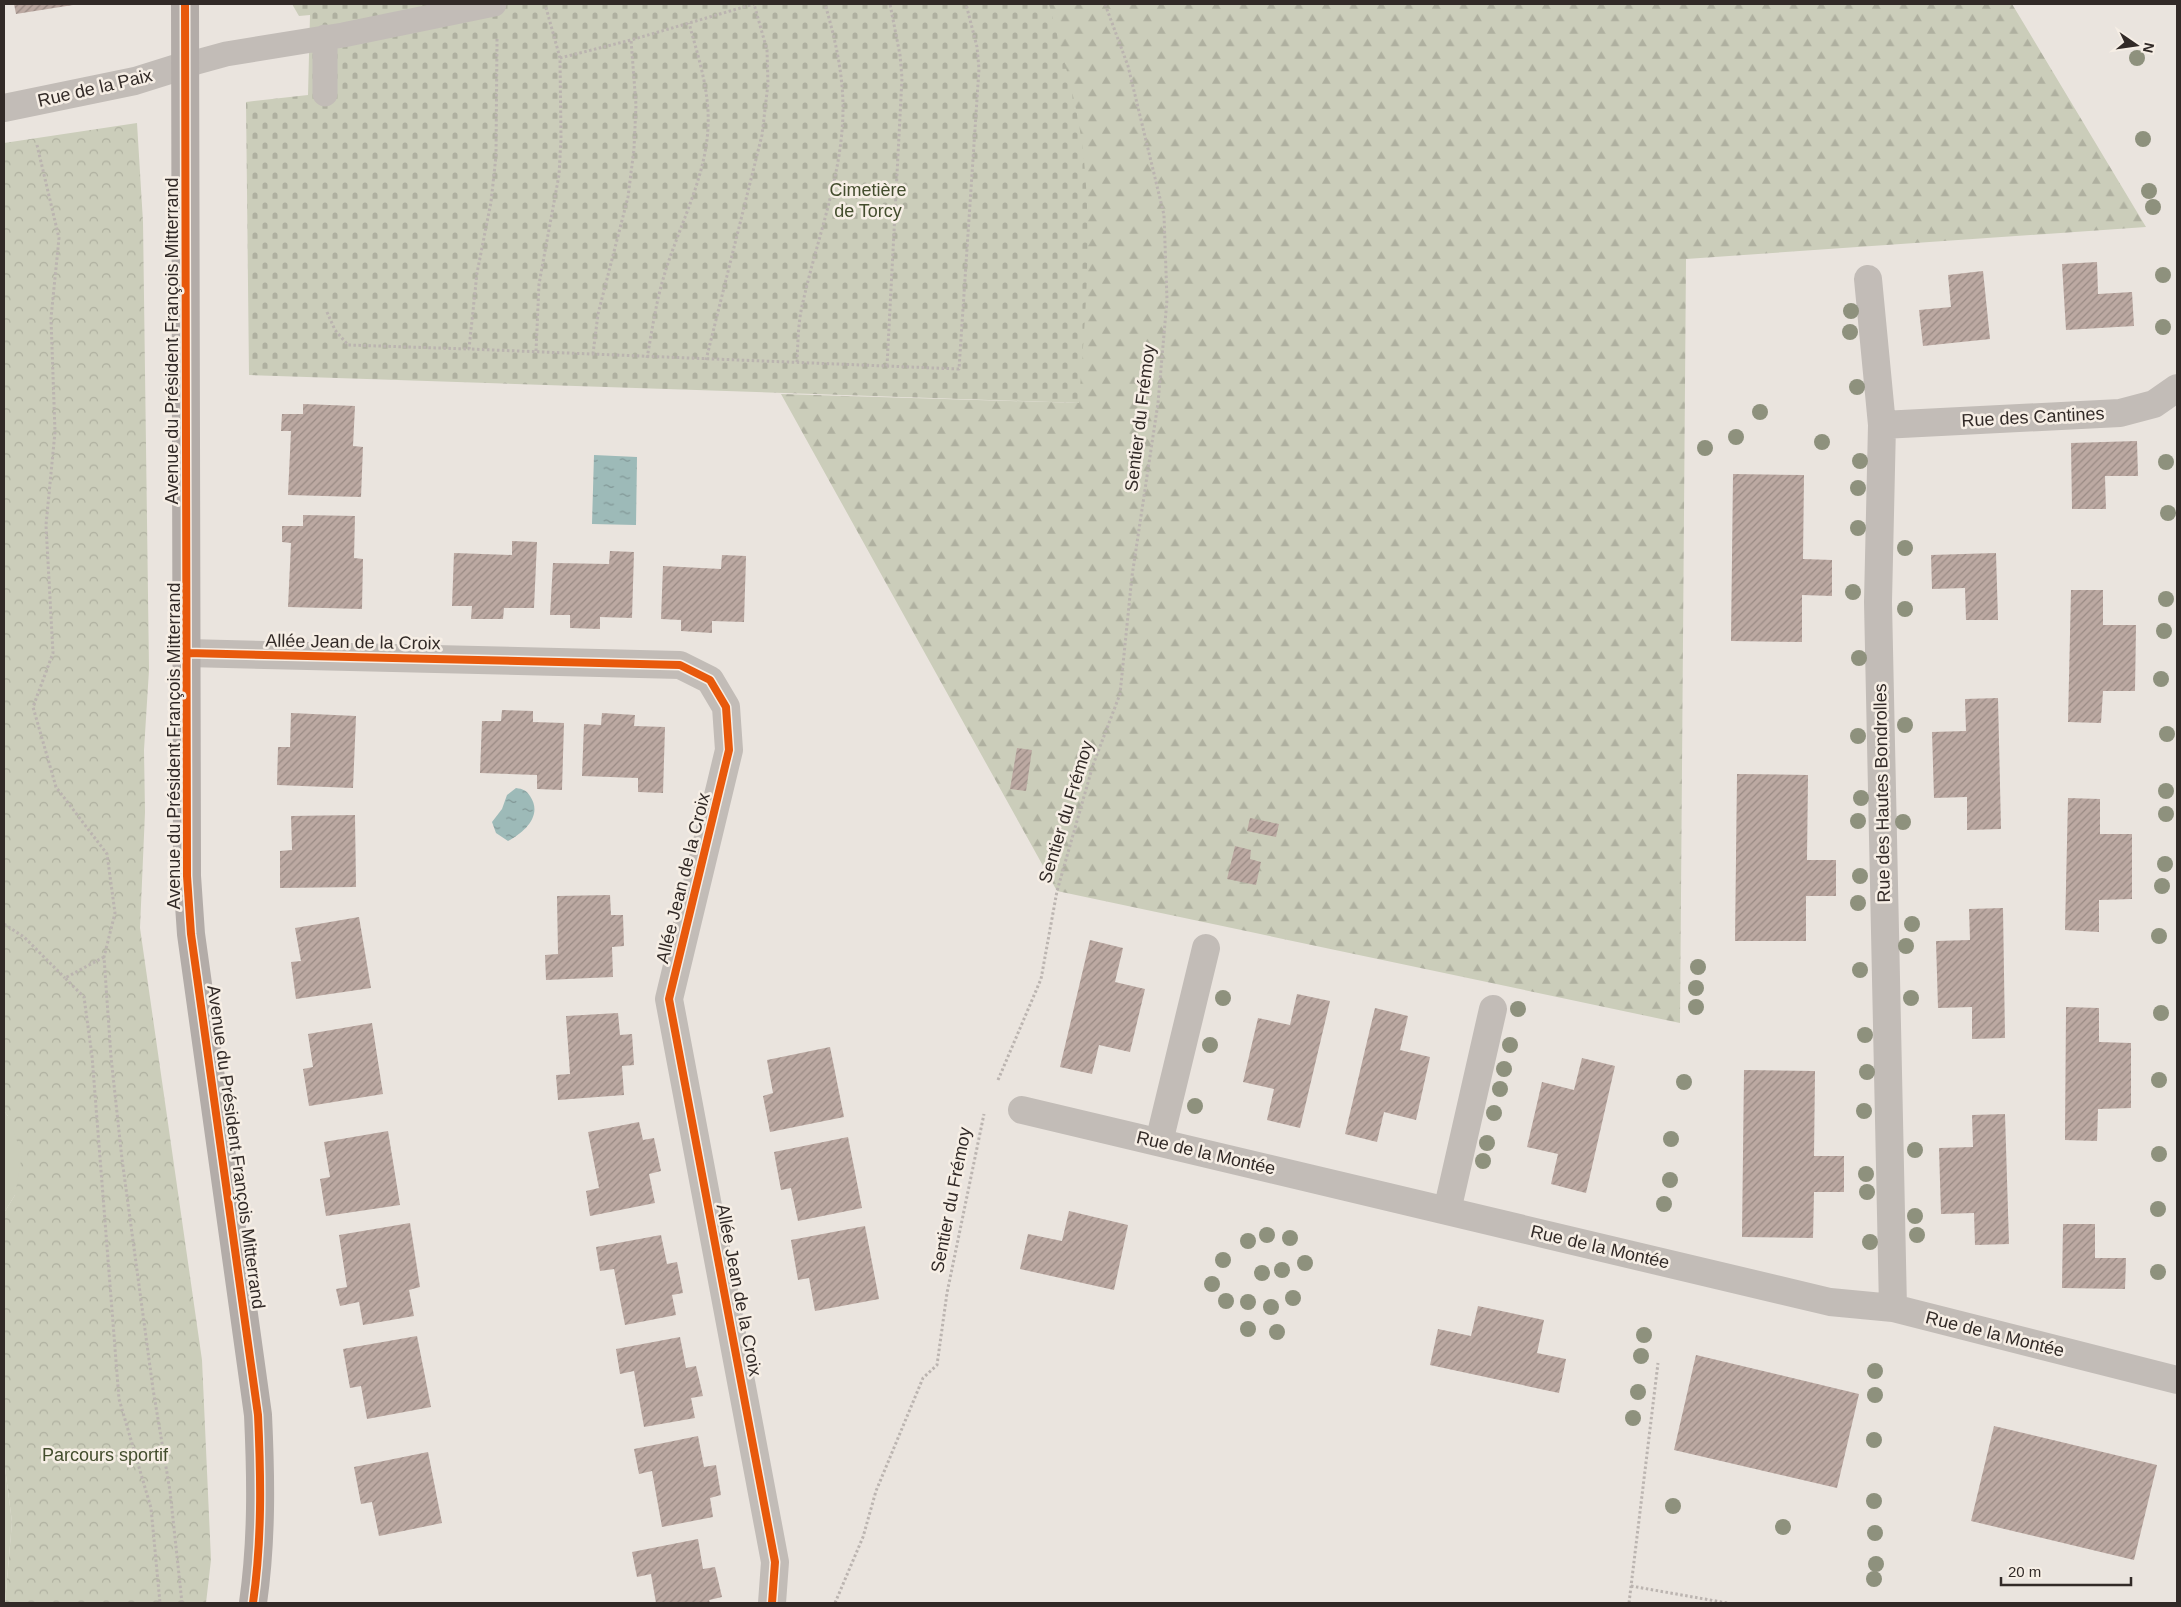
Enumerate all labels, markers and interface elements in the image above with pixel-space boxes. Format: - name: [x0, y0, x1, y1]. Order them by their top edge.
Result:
- north arrow: [2111, 20, 2161, 70]
- text: N: [2140, 41, 2158, 55]
- street label: Rue de la Paix: [36, 65, 154, 111]
- street label: Avenue du Président François Mitterrand: [162, 178, 182, 504]
- park label: Cimetière de Torcy: [829, 180, 907, 221]
- street label: Sentier du Frémoy: [1121, 343, 1159, 493]
- street label: Rue des Cantines: [1961, 403, 2105, 431]
- street label: Avenue du Président François Mitterrand: [164, 583, 184, 909]
- street label: Allée Jean de la Croix: [265, 630, 441, 654]
- street label: Rue des Hautes Bondrolles: [1870, 683, 1894, 903]
- street label: Sentier du Frémoy: [1035, 738, 1097, 886]
- street label: Allée Jean de la Croix: [652, 791, 714, 965]
- street label: Avenue du Président François Mitterrand: [203, 984, 269, 1310]
- street label: Sentier du Frémoy: [927, 1125, 975, 1275]
- street label: Rue de la Montée: [1135, 1127, 1277, 1179]
- street label: Allée Jean de la Croix: [712, 1202, 766, 1378]
- street label: Rue de la Montée: [1529, 1221, 1671, 1273]
- street label: Rue de la Montée: [1924, 1307, 2066, 1361]
- park label: Parcours sportif: [42, 1445, 169, 1465]
- scale bar: [2001, 1554, 2131, 1586]
- text: 20 m: [2008, 1563, 2041, 1580]

